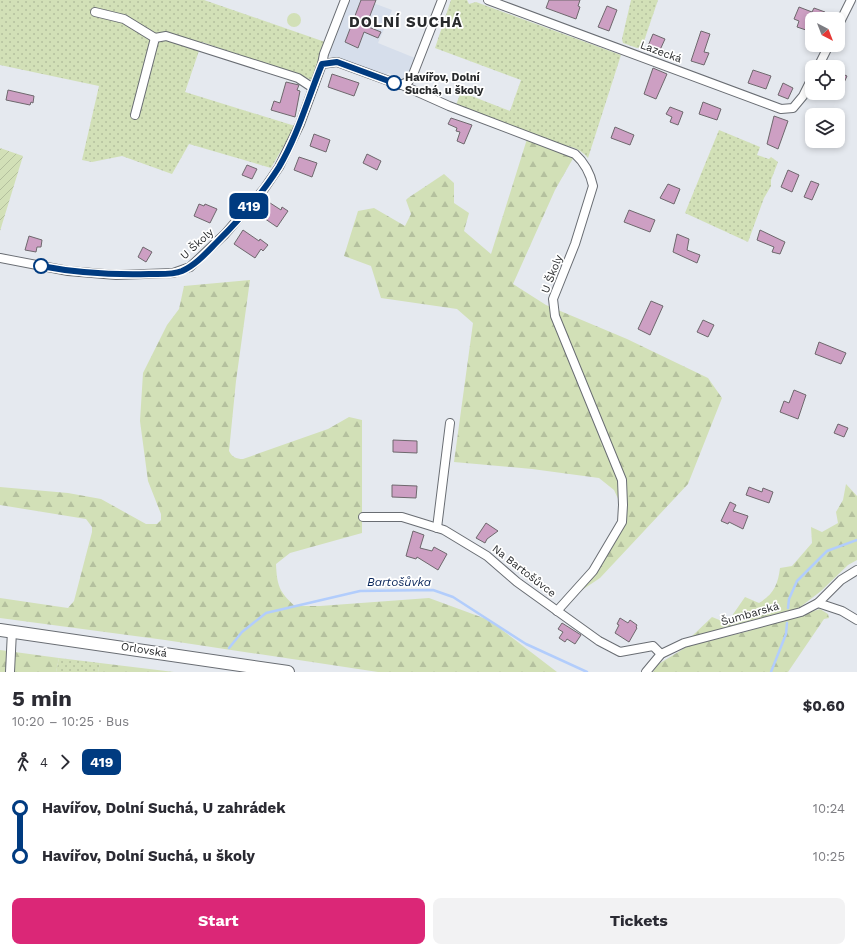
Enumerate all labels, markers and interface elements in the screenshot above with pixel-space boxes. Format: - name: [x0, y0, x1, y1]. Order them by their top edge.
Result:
- north arrow: [805, 12, 845, 52]
- map controls: [805, 12, 845, 148]
- district label: DOLNÍ SUCHÁ: [349, 13, 463, 31]
- street label: Lazecká: [638, 38, 684, 66]
- button: locate: [805, 60, 845, 100]
- place label: Havířov, Dolní Suchá, u školy: [405, 71, 484, 97]
- marker: Havířov, Dolní Suchá, u školy: [386, 75, 402, 91]
- button: layers: [805, 108, 845, 148]
- line badge: 419: [226, 193, 272, 219]
- text: 419: [237, 198, 261, 214]
- street label: U Školy: [177, 225, 216, 262]
- street label: U Školy: [538, 252, 565, 295]
- unlabelled marker: [33, 258, 49, 274]
- street label: Na Bartošůvce: [490, 542, 558, 600]
- water label: Bartošůvka: [367, 575, 432, 589]
- street label: Šumbarská: [719, 599, 781, 628]
- street label: Orlovská: [120, 640, 168, 660]
- text: 5 min: [12, 686, 72, 711]
- text: $0.60: [803, 697, 845, 715]
- text: 10:20 – 10:25 · Bus: [12, 714, 129, 729]
- icon: walk: [12, 751, 34, 773]
- icon: forward: [54, 751, 76, 773]
- text: 419: [90, 754, 113, 770]
- text: 4: [40, 755, 48, 770]
- text: Havířov, Dolní Suchá, U zahrádek: [42, 799, 286, 817]
- text: 10:24: [813, 801, 845, 816]
- text: Havířov, Dolní Suchá, u školy: [42, 847, 255, 865]
- text: 10:25: [813, 849, 845, 864]
- button: Start: [12, 898, 425, 944]
- button: Tickets: [433, 898, 845, 944]

